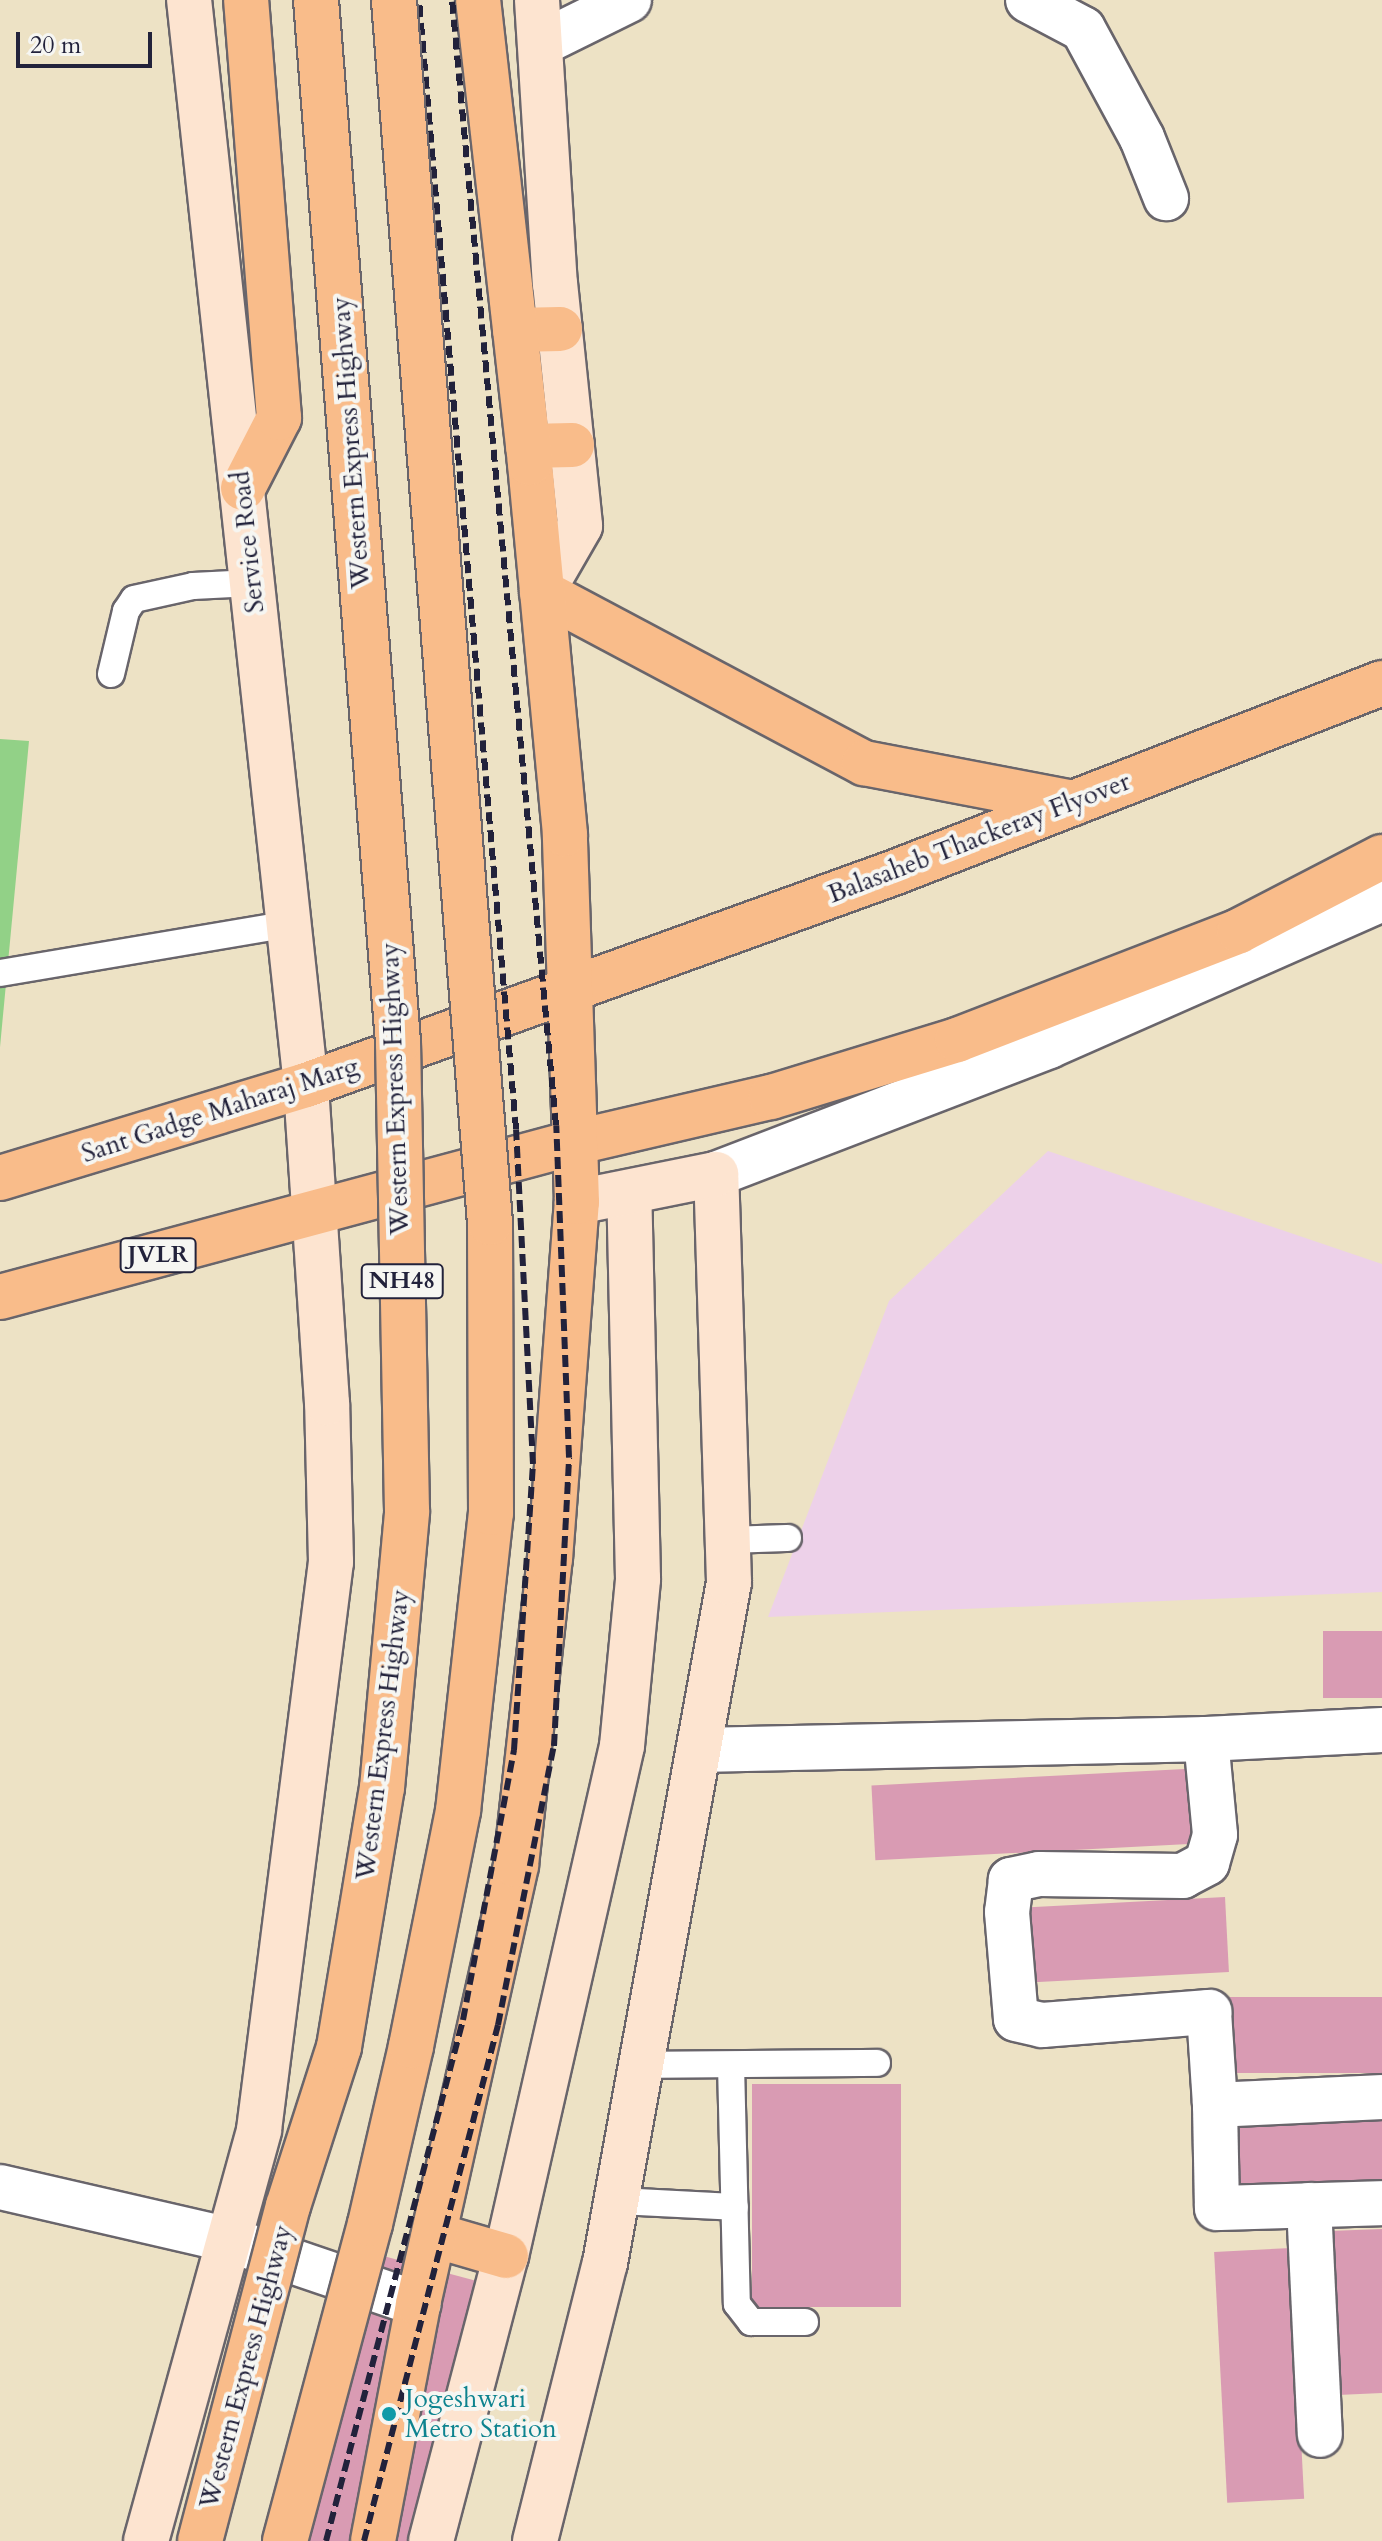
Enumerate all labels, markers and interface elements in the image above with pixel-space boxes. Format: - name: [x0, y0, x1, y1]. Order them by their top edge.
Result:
- scale bar: [20, 16, 156, 66]
- text: 20 m: [30, 29, 81, 62]
- street label: Western Express Highway: [325, 296, 377, 590]
- street label: Service Road: [225, 469, 271, 615]
- street label: Balasaheb Thackeray Flyover: [824, 766, 1134, 910]
- street label: Western Express Highway: [374, 942, 416, 1236]
- street label: Sant Gadge Maharaj Marg: [78, 1050, 362, 1170]
- road number: JVLR: [118, 1235, 198, 1275]
- road number: NH48: [360, 1261, 444, 1301]
- street label: Western Express Highway: [350, 1588, 416, 1882]
- street label: Western Express Highway: [193, 2222, 299, 2512]
- place label: Jogeshwari Metro Station: [405, 2383, 557, 2444]
- marker: Jogeshwari Metro Station: [380, 2405, 398, 2423]

